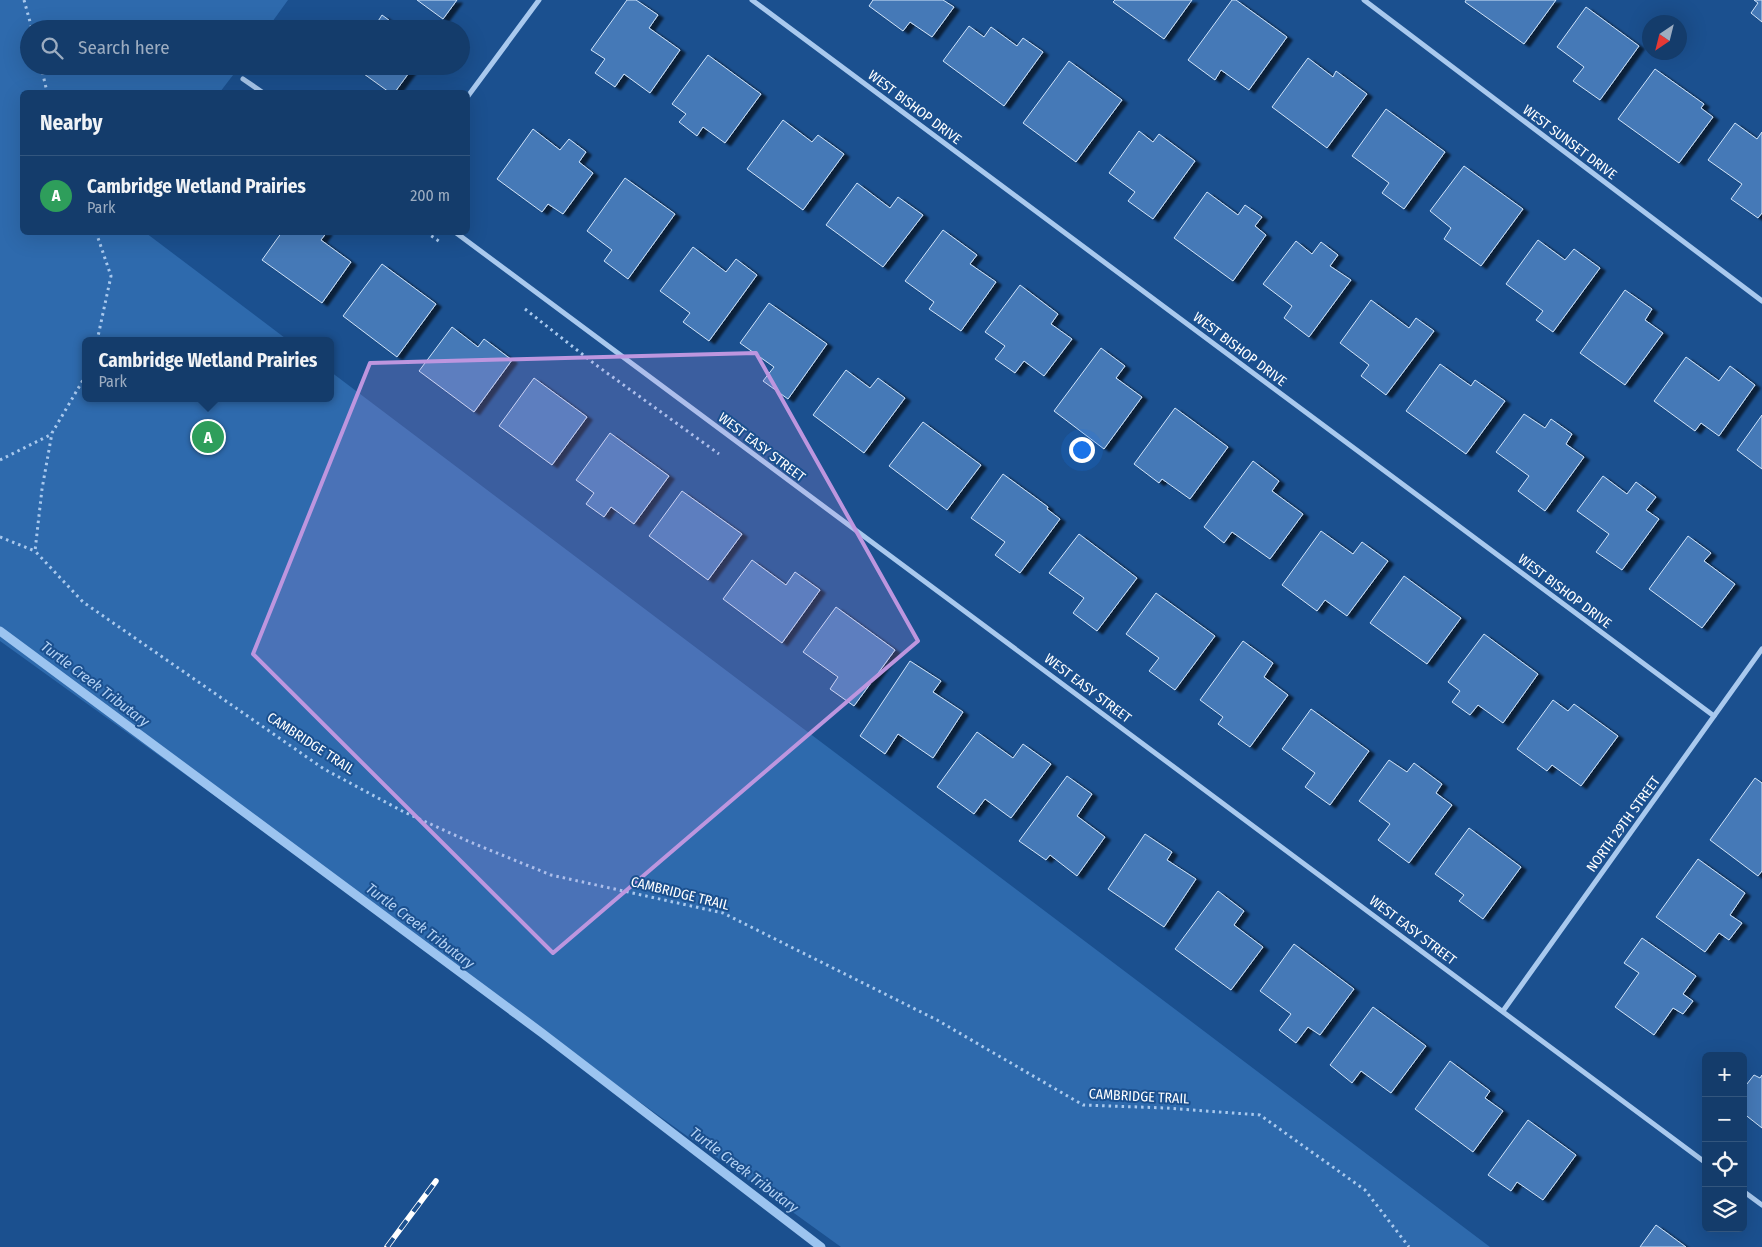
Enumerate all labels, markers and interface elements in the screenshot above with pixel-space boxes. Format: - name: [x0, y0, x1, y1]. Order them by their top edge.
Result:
- north arrow: [1642, 15, 1687, 60]
- search box: [20, 20, 470, 75]
- icon: search: [38, 34, 66, 62]
- text: Search here: [78, 36, 170, 59]
- street label: WEST BISHOP DRIVE: [865, 67, 965, 148]
- street label: WEST SUNSET DRIVE: [1519, 101, 1620, 184]
- text: Nearby: [40, 110, 102, 136]
- text: Cambridge Wetland Prairies: [87, 175, 306, 198]
- text: A: [52, 186, 60, 205]
- text: 200 m: [410, 186, 450, 205]
- text: Park: [87, 198, 115, 217]
- street label: WEST BISHOP DRIVE: [1190, 309, 1290, 390]
- popup: [82, 337, 334, 402]
- text: Cambridge Wetland Prairies: [99, 349, 317, 372]
- text: Park: [99, 372, 127, 391]
- street label: WEST EASY STREET: [715, 409, 809, 486]
- pin: A: [192, 418, 224, 456]
- your location: [1069, 437, 1095, 463]
- street label: WEST BISHOP DRIVE: [1515, 551, 1615, 632]
- water label: Turtle Creek Tributary: [37, 637, 154, 731]
- street label: WEST EASY STREET: [1041, 650, 1135, 727]
- street label: CAMBRIDGE TRAIL: [264, 709, 358, 778]
- street label: NORTH 29TH STREET: [1583, 773, 1664, 875]
- street label: CAMBRIDGE TRAIL: [629, 873, 731, 914]
- water label: Turtle Creek Tributary: [362, 879, 479, 973]
- street label: WEST EASY STREET: [1366, 892, 1460, 969]
- map controls: [1702, 1052, 1747, 1232]
- button: +: [1702, 1052, 1747, 1097]
- street label: CAMBRIDGE TRAIL: [1088, 1085, 1190, 1108]
- button: −: [1702, 1097, 1747, 1142]
- water label: Turtle Creek Tributary: [686, 1123, 803, 1217]
- button: locate: [1702, 1142, 1747, 1187]
- button: layers: [1702, 1187, 1747, 1232]

